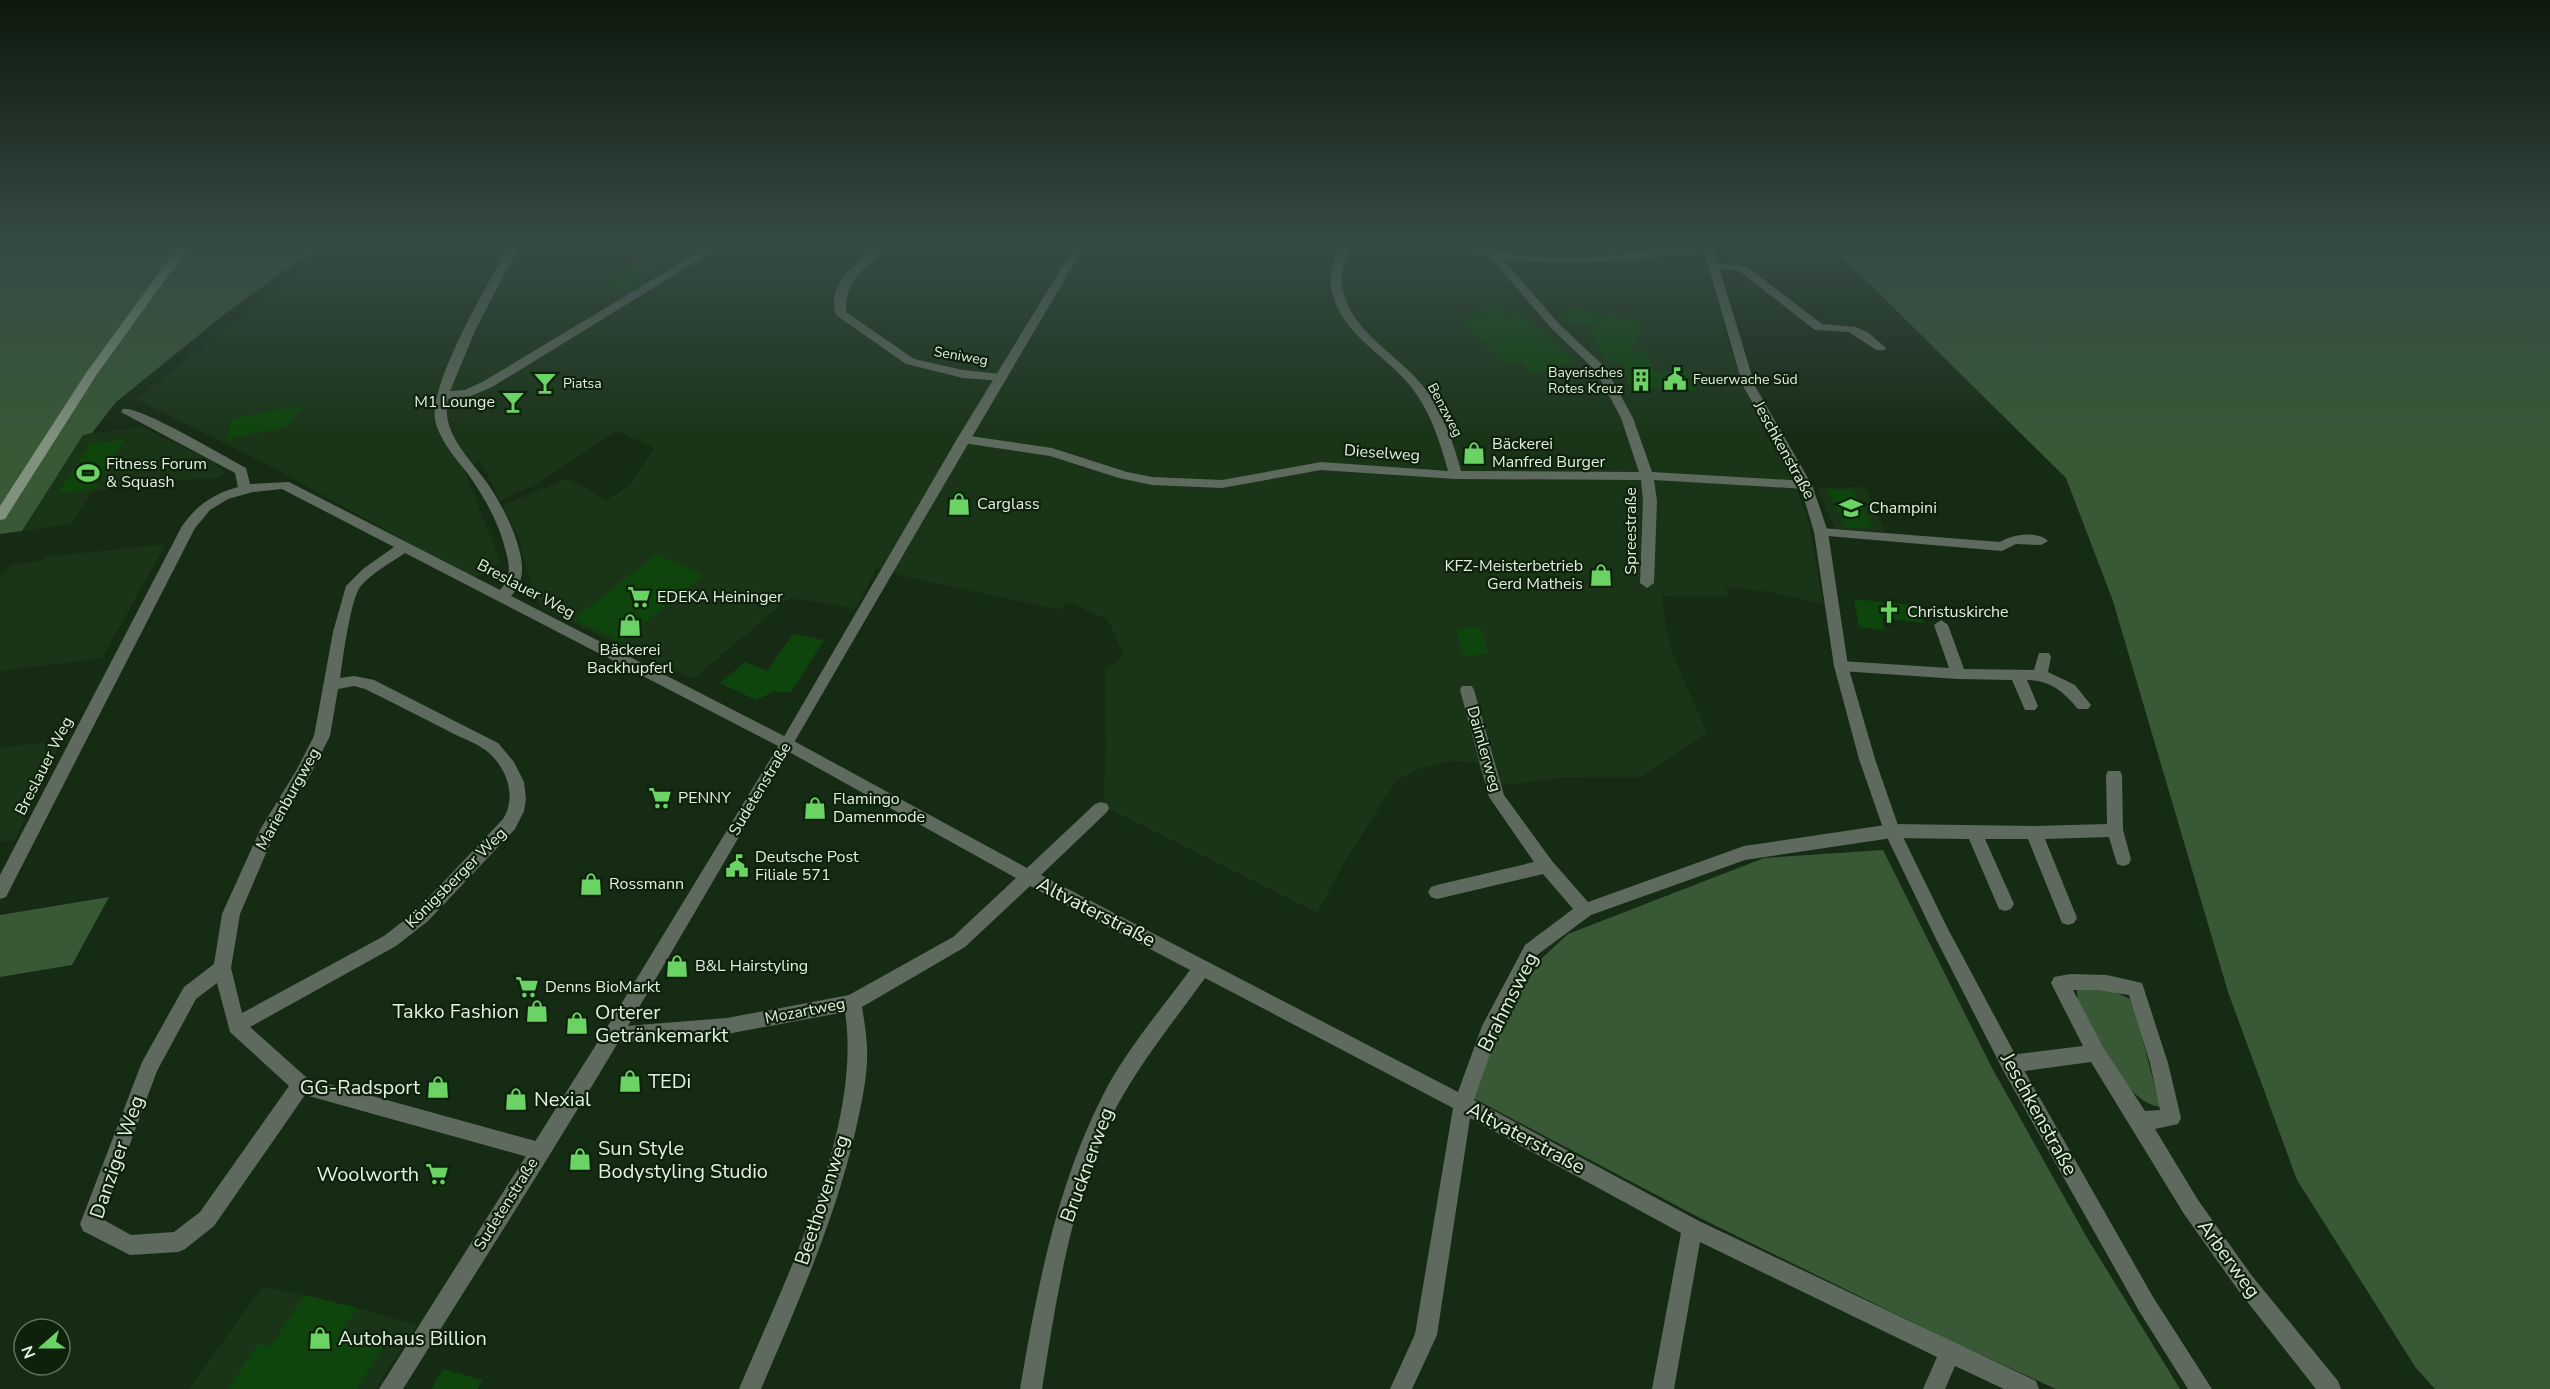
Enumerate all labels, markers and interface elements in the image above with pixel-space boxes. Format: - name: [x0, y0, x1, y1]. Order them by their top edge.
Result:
- street label: Seniweg: [932, 342, 990, 370]
- place label: Bayerisches Rotes Kreuz: [1548, 363, 1624, 398]
- public building icon: Feuerwache Süd: [1662, 366, 1688, 392]
- building icon: Bayerisches Rotes Kreuz: [1628, 367, 1654, 393]
- bar icon: Piatsa: [532, 370, 558, 396]
- place label: Feuerwache Süd: [1693, 370, 1798, 389]
- place label: Piatsa: [563, 374, 602, 393]
- street label: Benzweg: [1423, 380, 1467, 440]
- bar icon: M1 Lounge: [500, 389, 526, 415]
- place label: M1 Lounge: [414, 391, 495, 413]
- street label: Jeschkenstraße: [1747, 396, 1820, 503]
- place label: Bäckerei Manfred Burger: [1492, 433, 1605, 473]
- street label: Dieselweg: [1343, 439, 1421, 467]
- shop icon: Bäckerei Manfred Burger: [1461, 440, 1487, 466]
- place label: Fitness Forum & Squash: [106, 453, 207, 493]
- sports icon: Fitness Forum & Squash: [75, 460, 101, 486]
- street label: Spreestraße: [1620, 487, 1642, 575]
- shop icon: Carglass: [946, 491, 972, 517]
- place label: Carglass: [977, 493, 1040, 515]
- school or university icon: Champini: [1838, 495, 1864, 521]
- place label: Champini: [1869, 497, 1937, 519]
- street label: Breslauer Weg: [473, 554, 579, 624]
- place label: KFZ-Meisterbetrieb Gerd Matheis: [1445, 555, 1583, 595]
- shop icon: KFZ-Meisterbetrieb Gerd Matheis: [1588, 562, 1614, 588]
- supermarket icon: EDEKA Heininger: [626, 584, 652, 610]
- place label: EDEKA Heininger: [657, 586, 783, 608]
- church icon: Christuskirche: [1876, 599, 1902, 625]
- place label: Christuskirche: [1907, 601, 2009, 623]
- shop icon: Bäckerei Backhupferl: [617, 612, 643, 638]
- place label: Bäckerei Backhupferl: [587, 639, 673, 679]
- street label: Daimlerweg: [1461, 703, 1507, 795]
- street label: Breslauer Weg: [10, 713, 78, 819]
- street label: Sudetenstraße: [723, 738, 797, 840]
- street label: Marienburgweg: [251, 744, 325, 854]
- supermarket icon: PENNY: [647, 785, 673, 811]
- place label: PENNY: [678, 787, 731, 809]
- place label: Flamingo Damenmode: [833, 788, 925, 828]
- shop icon: Flamingo Damenmode: [802, 795, 828, 821]
- street label: Königsberger Weg: [401, 823, 511, 933]
- place label: Deutsche Post Filiale 571: [755, 846, 859, 886]
- public building icon: Deutsche Post Filiale 571: [724, 853, 750, 879]
- street label: Altvaterstraße: [1032, 870, 1160, 954]
- shop icon: Rossmann: [578, 871, 604, 897]
- place label: Rossmann: [609, 873, 684, 895]
- street label: Brahmsweg: [1471, 948, 1545, 1056]
- shop icon: B&L Hairstyling: [664, 953, 690, 979]
- place label: B&L Hairstyling: [695, 955, 808, 977]
- supermarket icon: Denns BioMarkt: [514, 974, 540, 1000]
- place label: Denns BioMarkt: [545, 976, 660, 998]
- street label: Mozartweg: [763, 992, 847, 1030]
- place label: Takko Fashion: [393, 998, 519, 1025]
- shop icon: Takko Fashion: [524, 998, 550, 1024]
- place label: Orterer Getränkemarkt: [595, 999, 729, 1049]
- shop icon: Orterer Getränkemarkt: [564, 1010, 590, 1036]
- street label: Jeschkenstraße: [1994, 1047, 2084, 1180]
- shop icon: TEDi: [617, 1068, 643, 1094]
- place label: TEDi: [648, 1068, 691, 1095]
- place label: GG-Radsport: [300, 1074, 421, 1101]
- shop icon: GG-Radsport: [425, 1074, 451, 1100]
- shop icon: Nexial: [503, 1086, 529, 1112]
- place label: Nexial: [534, 1086, 591, 1113]
- street label: Danziger Weg: [83, 1092, 151, 1222]
- street label: Altvaterstraße: [1462, 1096, 1590, 1180]
- street label: Brucknerweg: [1054, 1104, 1120, 1226]
- street label: Beethovenweg: [788, 1132, 856, 1268]
- place label: Sun Style Bodystyling Studio: [598, 1135, 768, 1185]
- shop icon: Sun Style Bodystyling Studio: [567, 1146, 593, 1172]
- street label: Sudetenstraße: [469, 1153, 543, 1255]
- place label: Woolworth: [316, 1161, 419, 1188]
- supermarket icon: Woolworth: [424, 1161, 450, 1187]
- street label: Arberweg: [2191, 1214, 2267, 1304]
- north arrow: [12, 1317, 72, 1377]
- shop icon: Autohaus Billion: [307, 1325, 333, 1351]
- place label: Autohaus Billion: [338, 1325, 487, 1352]
- text: N: [17, 1342, 41, 1362]

